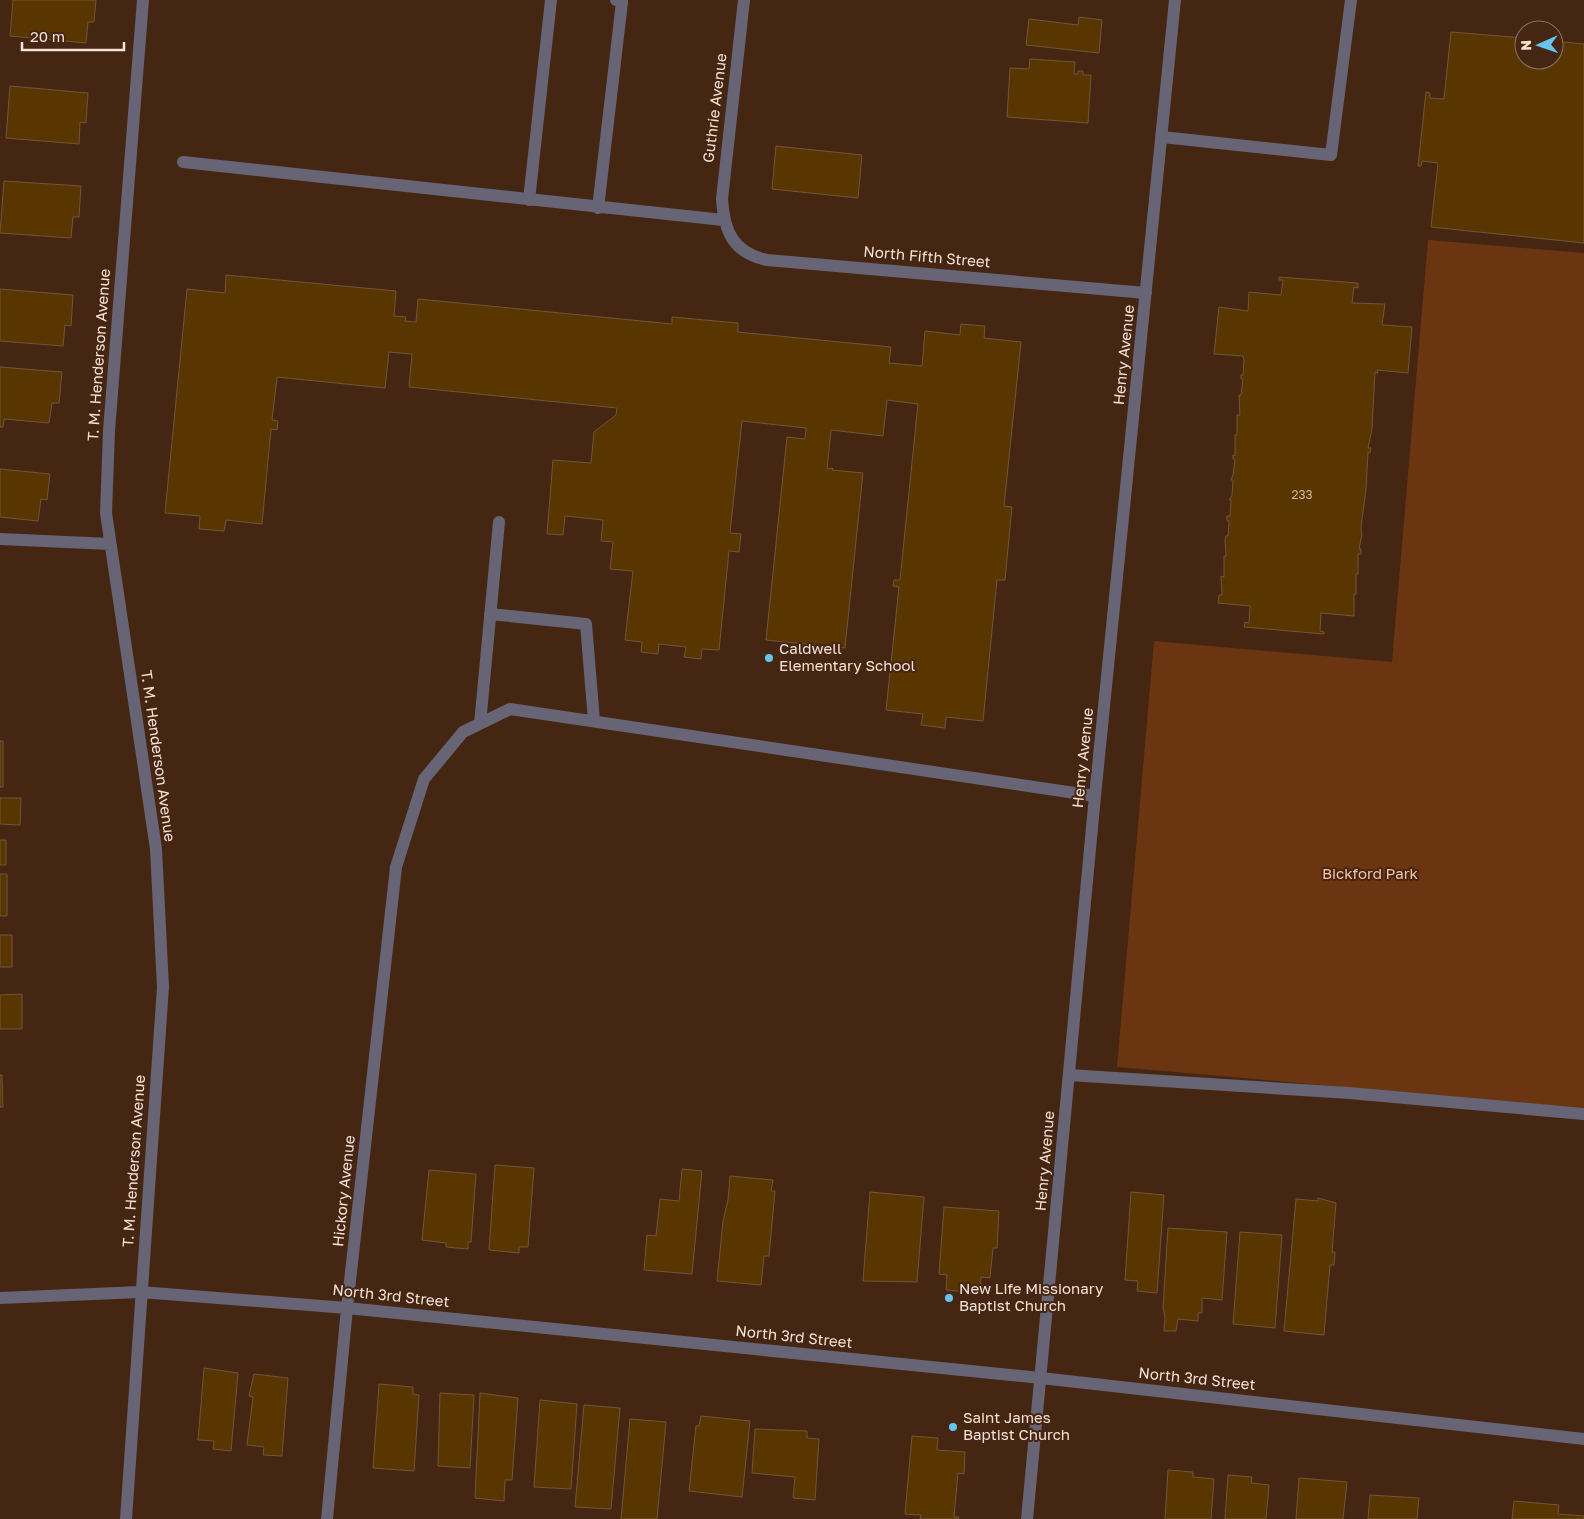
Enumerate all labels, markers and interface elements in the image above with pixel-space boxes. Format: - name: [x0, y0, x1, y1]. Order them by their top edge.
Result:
- scale bar: [22, 20, 125, 52]
- north arrow: [1514, 20, 1564, 70]
- text: 20 m: [30, 27, 65, 45]
- text: N: [1517, 40, 1534, 51]
- street label: Guthrie Avenue: [698, 52, 730, 164]
- street label: North Fifth Street: [863, 241, 991, 271]
- street label: T. M. Henderson Avenue: [83, 268, 113, 442]
- street label: Henry Avenue: [1109, 304, 1137, 406]
- house number: 233: [1291, 487, 1313, 502]
- place label: Caldwell Elementary School: [779, 639, 915, 674]
- marker: Caldwell Elementary School: [763, 652, 775, 664]
- street label: T. M. Henderson Avenue: [138, 669, 180, 843]
- street label: Henry Avenue: [1068, 707, 1096, 809]
- park label: Bickford Park: [1322, 864, 1419, 882]
- street label: T. M. Henderson Avenue: [118, 1074, 148, 1248]
- street label: Henry Avenue: [1031, 1110, 1057, 1212]
- street label: Hickory Avenue: [328, 1134, 358, 1248]
- place label: New Life Missionary Baptist Church: [959, 1279, 1104, 1314]
- street label: North 3rd Street: [332, 1280, 450, 1310]
- marker: New Life Missionary Baptist Church: [943, 1292, 955, 1304]
- street label: North 3rd Street: [735, 1321, 853, 1351]
- street label: North 3rd Street: [1138, 1363, 1256, 1393]
- place label: Saint James Baptist Church: [963, 1408, 1070, 1443]
- marker: Saint James Baptist Church: [947, 1421, 959, 1433]

